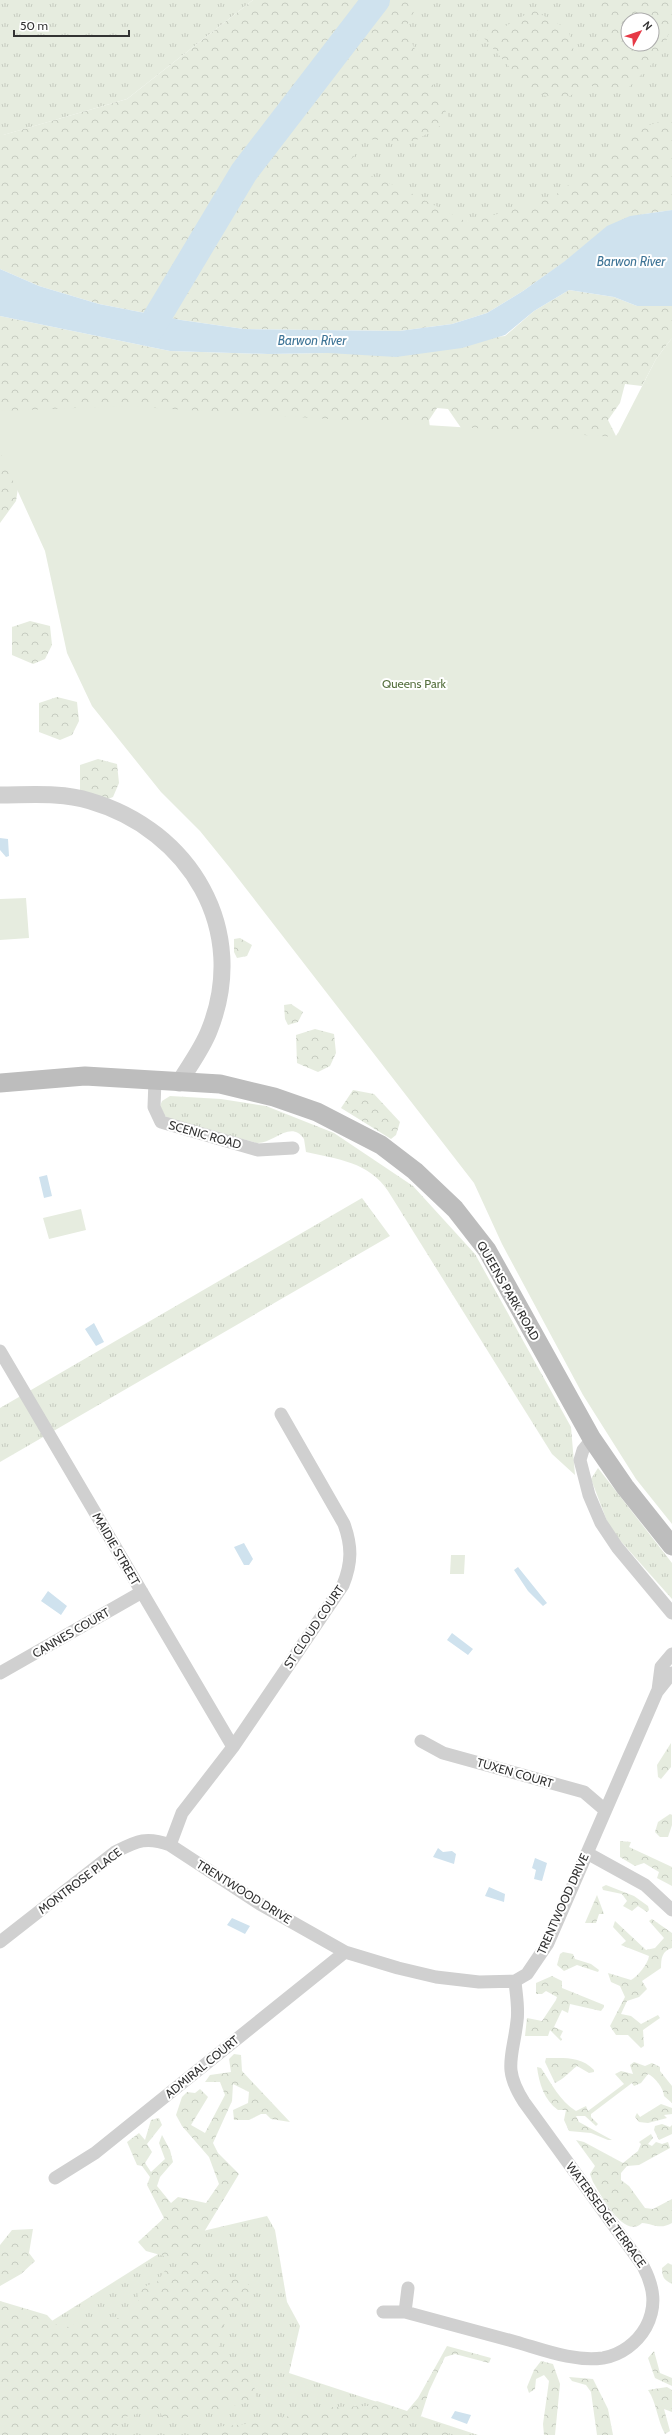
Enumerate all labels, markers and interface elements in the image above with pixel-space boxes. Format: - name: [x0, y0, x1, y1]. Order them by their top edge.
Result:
- scale bar: [14, 12, 129, 38]
- north arrow: [620, 12, 660, 52]
- text: 50 m: [20, 18, 48, 33]
- text: N: [640, 18, 656, 33]
- water label: Barwon River: [597, 253, 666, 269]
- water label: Barwon River: [278, 332, 347, 348]
- park label: Queens Park: [382, 676, 446, 691]
- street label: SCENIC ROAD: [167, 1117, 244, 1152]
- street label: QUEENS PARK ROAD: [474, 1238, 543, 1343]
- street label: MAIDIE STREET: [90, 1510, 144, 1588]
- street label: ST CLOUD COURT: [280, 1582, 347, 1671]
- street label: CANNES COURT: [29, 1604, 113, 1661]
- street label: TUXEN COURT: [475, 1754, 556, 1791]
- street label: MONTROSE PLACE: [35, 1844, 125, 1917]
- street label: TRENTWOOD DRIVE: [533, 1851, 592, 1957]
- street label: TRENTWOOD DRIVE: [194, 1856, 295, 1927]
- street label: ADMIRAL COURT: [162, 2032, 242, 2101]
- street label: WATERSEDGE TERRACE: [563, 2159, 650, 2271]

